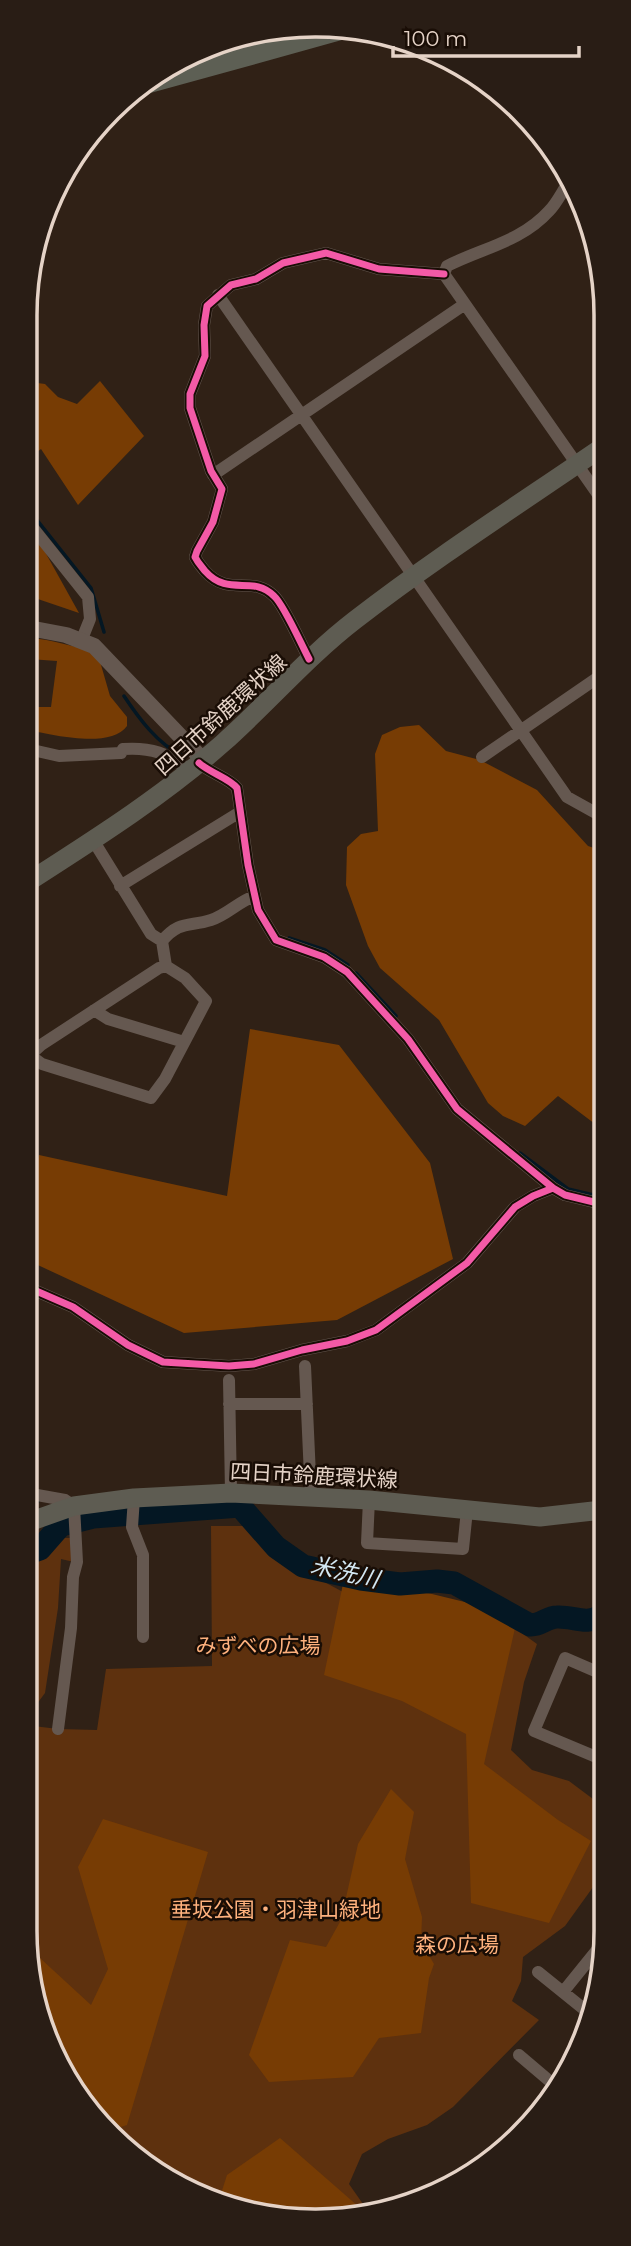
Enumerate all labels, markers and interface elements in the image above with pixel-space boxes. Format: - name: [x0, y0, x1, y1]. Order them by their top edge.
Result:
- scale bar: [393, 14, 578, 58]
- text: 100 m: [404, 26, 467, 51]
- street label: 四日市鈴鹿環状線: [150, 649, 291, 780]
- street label: 四日市鈴鹿環状線: [229, 1459, 399, 1492]
- water label: 米洗川: [308, 1551, 385, 1594]
- park label: みずべの広場: [196, 1633, 320, 1658]
- park label: 垂坂公園・羽津山緑地: [171, 1897, 381, 1922]
- park label: 森の広場: [415, 1932, 499, 1957]

